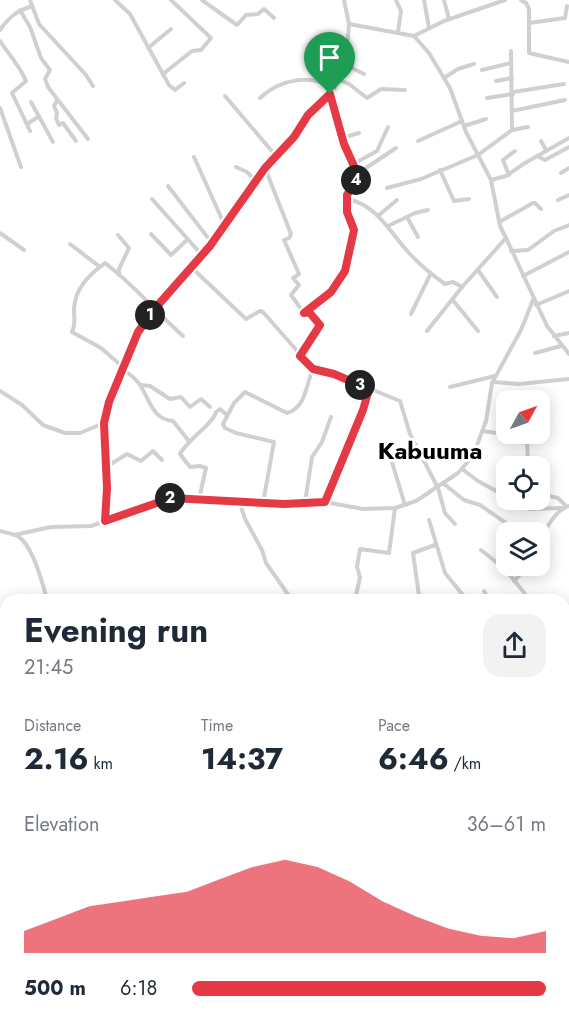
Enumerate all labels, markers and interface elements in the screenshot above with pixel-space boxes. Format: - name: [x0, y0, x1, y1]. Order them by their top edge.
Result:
- pin: [304, 32, 355, 94]
- icon: arrive: [313, 41, 346, 74]
- pin: 4: [341, 165, 371, 195]
- text: 4: [350, 168, 362, 191]
- pin: 1: [135, 300, 165, 330]
- text: 1: [146, 303, 154, 326]
- pin: 3: [345, 370, 375, 400]
- text: 3: [355, 373, 365, 396]
- north arrow: [496, 390, 550, 444]
- map controls: [496, 390, 550, 576]
- district label: Kabuuma: [378, 433, 482, 468]
- button: locate: [496, 456, 550, 510]
- pin: 2: [155, 483, 185, 513]
- text: 2: [165, 486, 175, 509]
- button: layers: [496, 522, 550, 576]
- text: Evening run: [24, 607, 208, 654]
- button: share: [483, 614, 546, 677]
- text: 21:45: [24, 653, 73, 682]
- text: Distance: [24, 714, 81, 737]
- text: Time: [201, 714, 233, 737]
- text: Pace: [378, 714, 410, 737]
- text: 2.16: [24, 737, 89, 780]
- text: 14:37: [201, 737, 283, 780]
- text: 6:46: [378, 737, 449, 780]
- text: km: [89, 752, 113, 775]
- text: /km: [449, 752, 481, 775]
- text: Elevation: [24, 810, 99, 839]
- text: 36–61 m: [467, 810, 546, 839]
- text: 500 m: [24, 974, 86, 1003]
- text: 6:18: [120, 974, 157, 1003]

